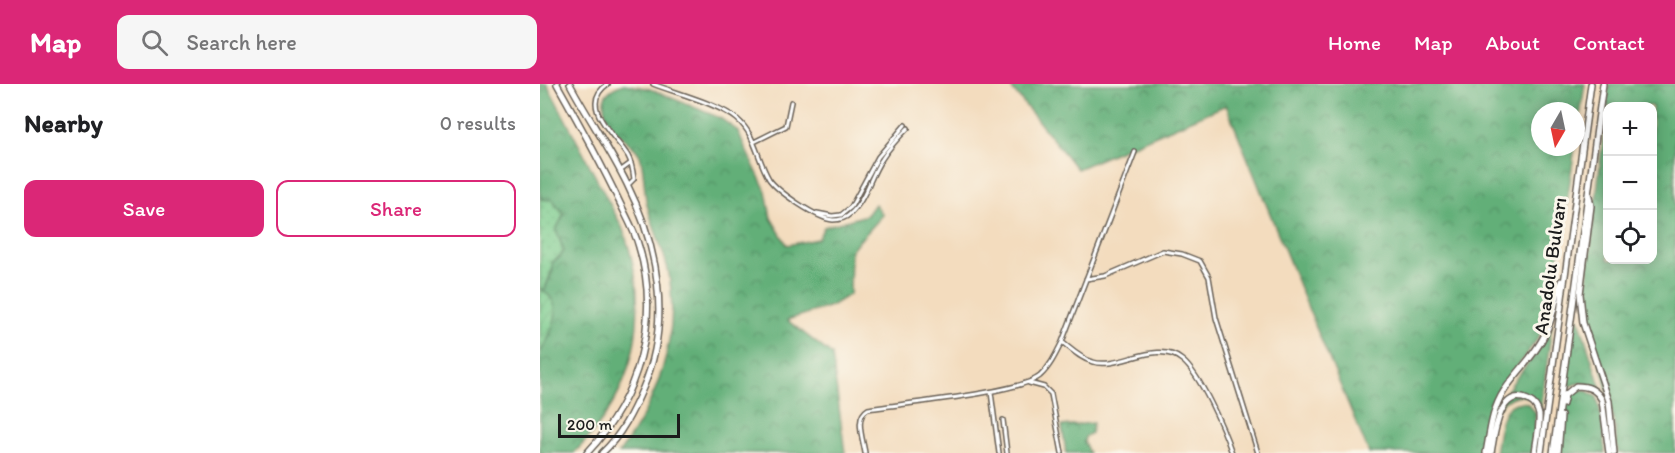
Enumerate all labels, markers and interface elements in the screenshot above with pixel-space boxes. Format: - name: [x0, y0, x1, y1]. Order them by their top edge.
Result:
- search box: [117, 15, 537, 69]
- text: Map: [30, 25, 81, 59]
- icon: search: [138, 26, 171, 59]
- text: Search here: [186, 29, 297, 56]
- text: Home: [1328, 30, 1381, 55]
- text: Map: [1414, 30, 1453, 55]
- text: About: [1486, 30, 1540, 55]
- text: Contact: [1573, 30, 1645, 55]
- north arrow: [1531, 102, 1585, 156]
- map controls: [1603, 102, 1657, 264]
- button: +: [1603, 102, 1657, 156]
- text: Nearby: [24, 107, 103, 139]
- text: 0 results: [440, 111, 516, 135]
- button: −: [1603, 156, 1657, 210]
- button: Save: [24, 180, 264, 237]
- button: Share: [276, 180, 516, 237]
- street label: Anadolu Bulvarı: [1528, 196, 1572, 336]
- button: locate: [1603, 210, 1657, 264]
- scale bar: [558, 411, 680, 438]
- text: 200 m: [567, 415, 612, 434]

